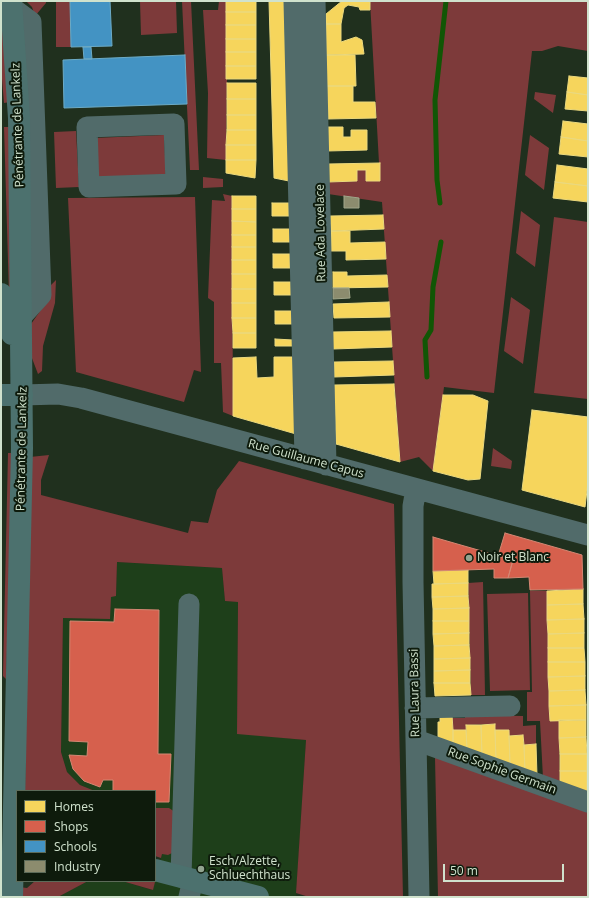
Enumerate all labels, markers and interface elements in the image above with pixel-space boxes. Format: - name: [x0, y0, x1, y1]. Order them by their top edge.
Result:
- street label: Pénétrante de Lankelz: [9, 62, 27, 188]
- street label: Rue Ada Lovelace: [313, 184, 329, 282]
- street label: Pénétrante de Lankelz: [14, 387, 30, 511]
- street label: Rue Guillaume Capus: [246, 437, 366, 481]
- place label: Noir et Blanc: [477, 551, 549, 565]
- marker: Noir et Blanc: [464, 553, 474, 563]
- street label: Rue Laura Bassi: [407, 649, 423, 737]
- street label: Rue Sophie Germain: [446, 745, 558, 797]
- legend: [16, 790, 156, 882]
- text: Homes: [54, 798, 94, 815]
- text: Shops: [54, 818, 88, 835]
- text: Schools: [54, 838, 97, 855]
- place label: Esch/Alzette, Schluechthaus: [209, 855, 290, 883]
- scale bar: [445, 856, 566, 882]
- text: Industry: [54, 858, 100, 875]
- text: 50 m: [450, 862, 478, 879]
- marker: Esch/Alzette, Schluechthaus: [196, 864, 206, 874]

